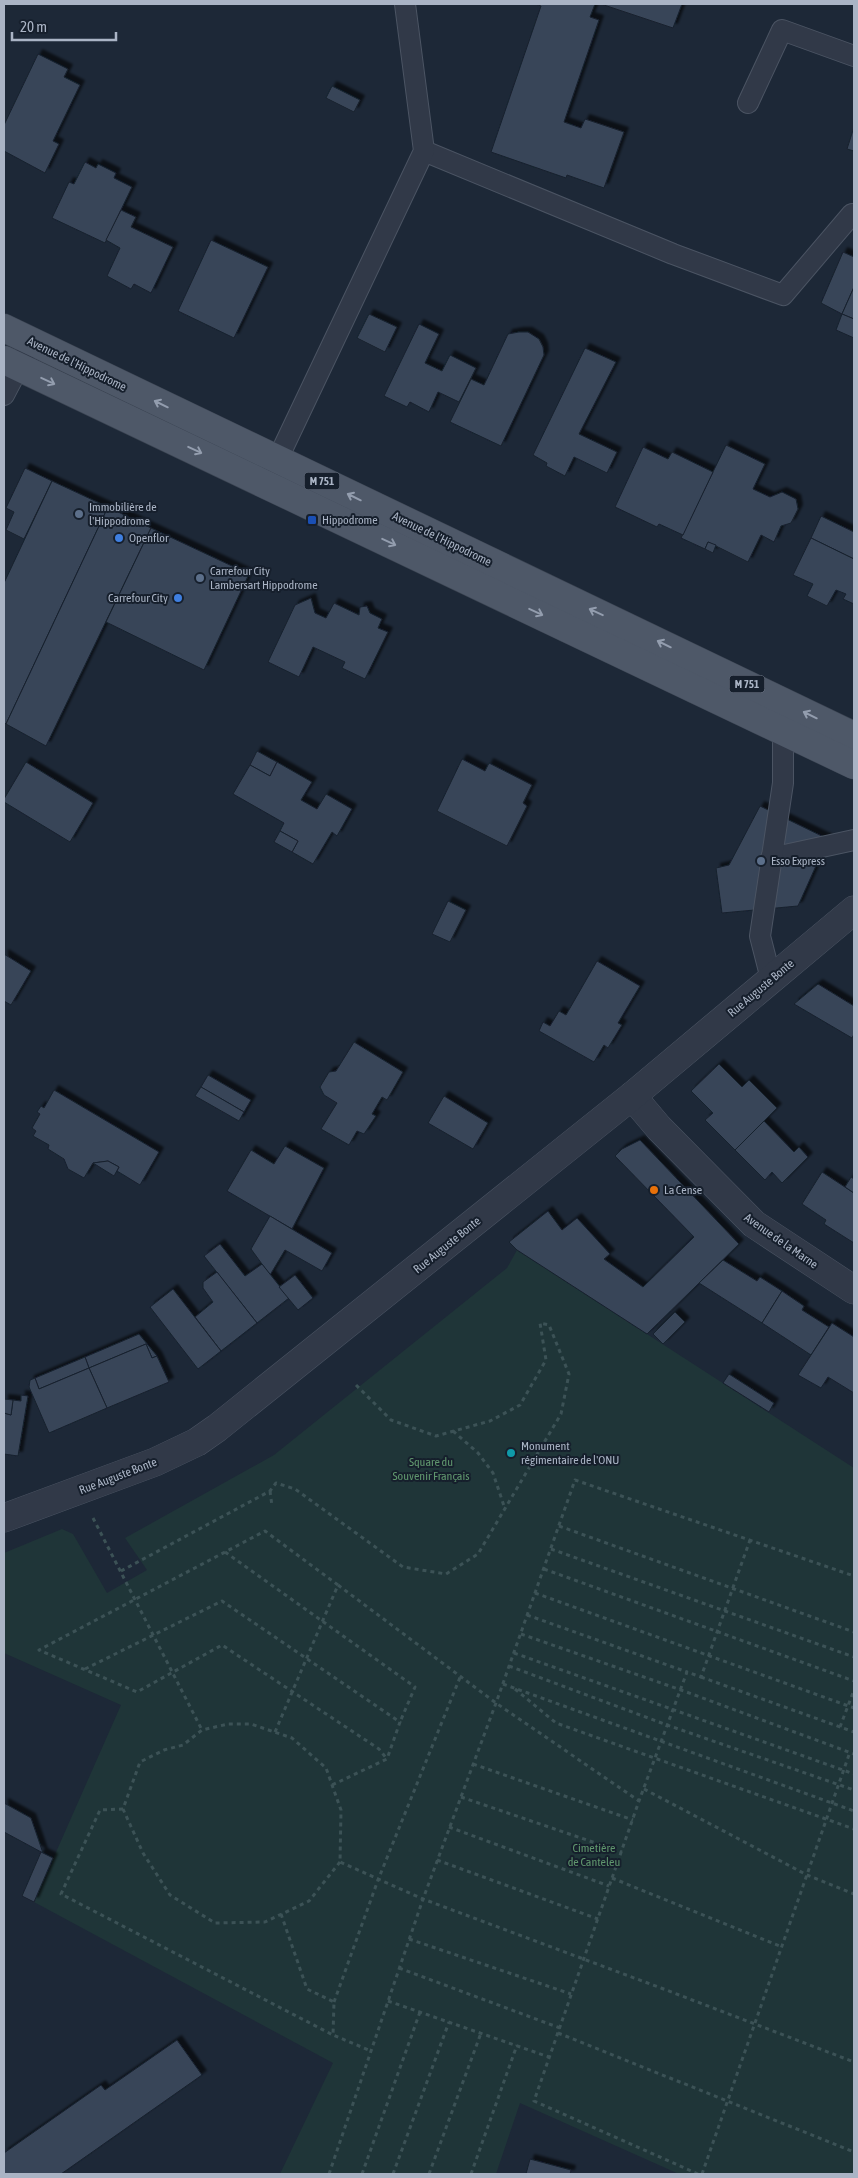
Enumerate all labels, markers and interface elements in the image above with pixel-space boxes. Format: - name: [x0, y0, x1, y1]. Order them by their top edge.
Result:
- scale bar: [12, 10, 116, 42]
- text: 20 m: [20, 18, 47, 35]
- street label: Avenue de l'Hippodrome: [25, 334, 129, 394]
- one-way arrow: [40, 376, 55, 386]
- one-way arrow: [154, 399, 169, 408]
- one-way arrow: [187, 446, 202, 456]
- road number: M 751: [304, 472, 340, 490]
- one-way arrow: [347, 492, 362, 502]
- place label: Immobilière de l'Hippodrome: [89, 500, 157, 528]
- marker: Immobilière de l'Hippodrome: [73, 508, 85, 520]
- street label: Avenue de l'Hippodrome: [390, 509, 494, 569]
- place label: Hippodrome: [322, 513, 378, 527]
- marker: Hippodrome: [306, 514, 318, 526]
- place label: Openflor: [129, 531, 169, 545]
- marker: Openflor: [113, 532, 125, 544]
- one-way arrow: [381, 538, 396, 548]
- place label: Carrefour City Lambersart Hippodrome: [210, 564, 318, 592]
- marker: Carrefour City Lambersart Hippodrome: [194, 572, 206, 584]
- place label: Carrefour City: [108, 591, 168, 605]
- marker: Carrefour City: [172, 592, 184, 604]
- one-way arrow: [589, 607, 604, 616]
- one-way arrow: [528, 608, 543, 617]
- one-way arrow: [657, 639, 672, 648]
- road number: M 751: [730, 676, 764, 692]
- one-way arrow: [803, 709, 818, 719]
- place label: Esso Express: [771, 854, 825, 868]
- marker: Esso Express: [755, 855, 767, 867]
- street label: Rue Auguste Bonte: [725, 956, 797, 1020]
- place label: La Cense: [664, 1183, 702, 1197]
- marker: La Cense: [648, 1184, 660, 1196]
- street label: Avenue de la Marne: [742, 1210, 820, 1272]
- street label: Rue Auguste Bonte: [411, 1214, 483, 1276]
- place label: Monument régimentaire de l'ONU: [521, 1439, 619, 1467]
- marker: Monument régimentaire de l'ONU: [505, 1447, 517, 1459]
- street label: Rue Auguste Bonte: [77, 1455, 159, 1497]
- park label: Square du Souvenir Français: [393, 1455, 469, 1483]
- park label: Cimetière de Canteleu: [568, 1841, 621, 1869]

